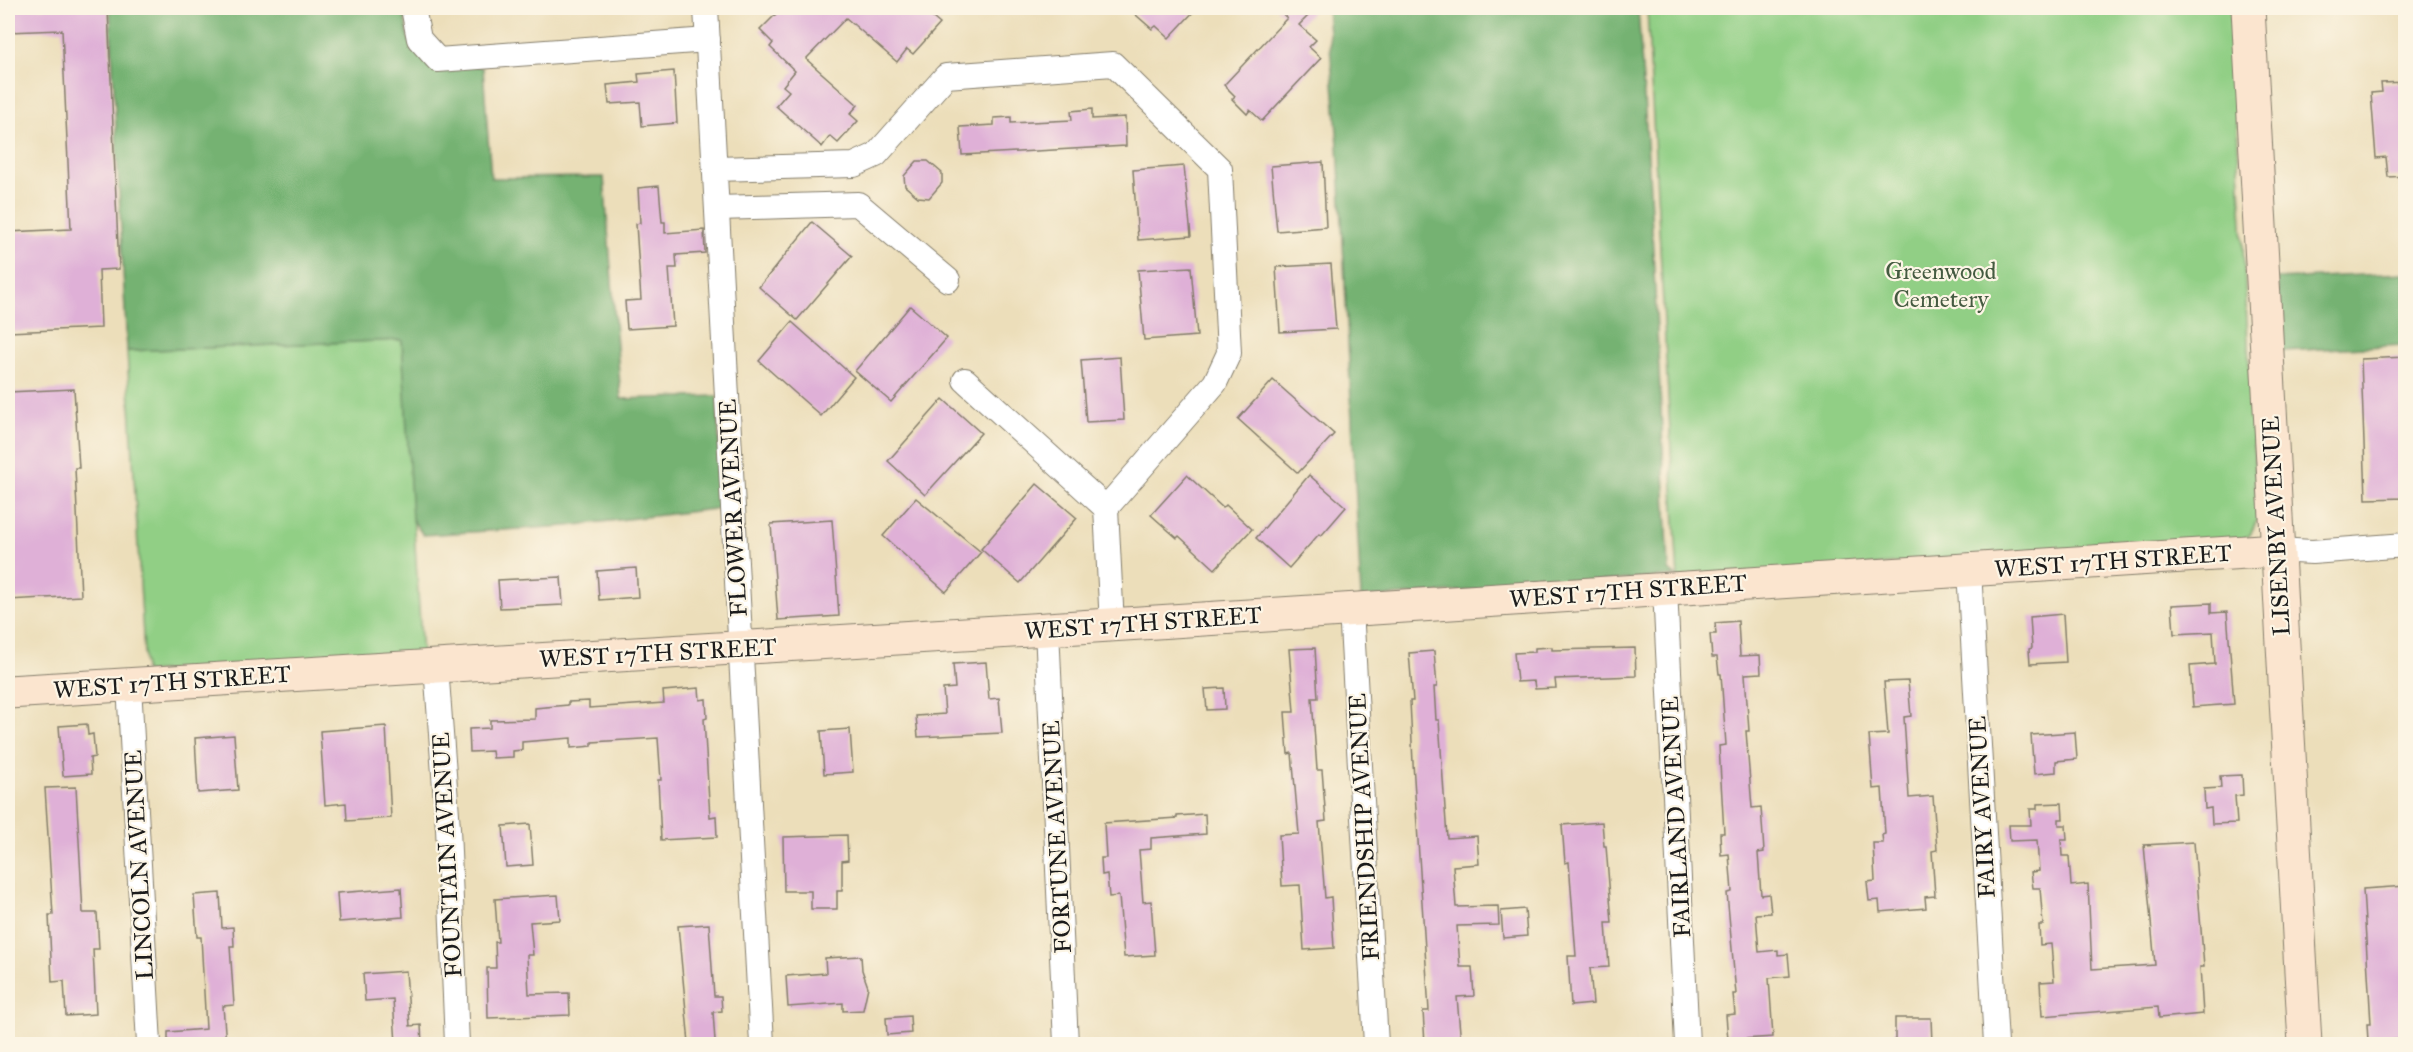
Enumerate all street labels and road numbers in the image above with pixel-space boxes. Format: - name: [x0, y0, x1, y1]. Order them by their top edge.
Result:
- street label: FLOWER AVENUE: [712, 398, 754, 618]
- street label: LISENBY AVENUE: [2255, 415, 2297, 637]
- street label: WEST 17TH STREET: [1993, 538, 2233, 584]
- street label: WEST 17TH STREET: [1508, 568, 1748, 614]
- street label: WEST 17TH STREET: [1023, 600, 1263, 646]
- street label: WEST 17TH STREET: [538, 632, 778, 674]
- street label: WEST 17TH STREET: [52, 659, 292, 705]
- street label: FRIENDSHIP AVENUE: [1342, 692, 1386, 962]
- street label: FAIRLAND AVENUE: [1655, 696, 1697, 938]
- street label: FAIRY AVENUE: [1962, 715, 2002, 899]
- street label: FORTUNE AVENUE: [1036, 720, 1078, 954]
- street label: FOUNTAIN AVENUE: [426, 732, 468, 978]
- street label: LINCOLN AVENUE: [118, 749, 160, 981]

